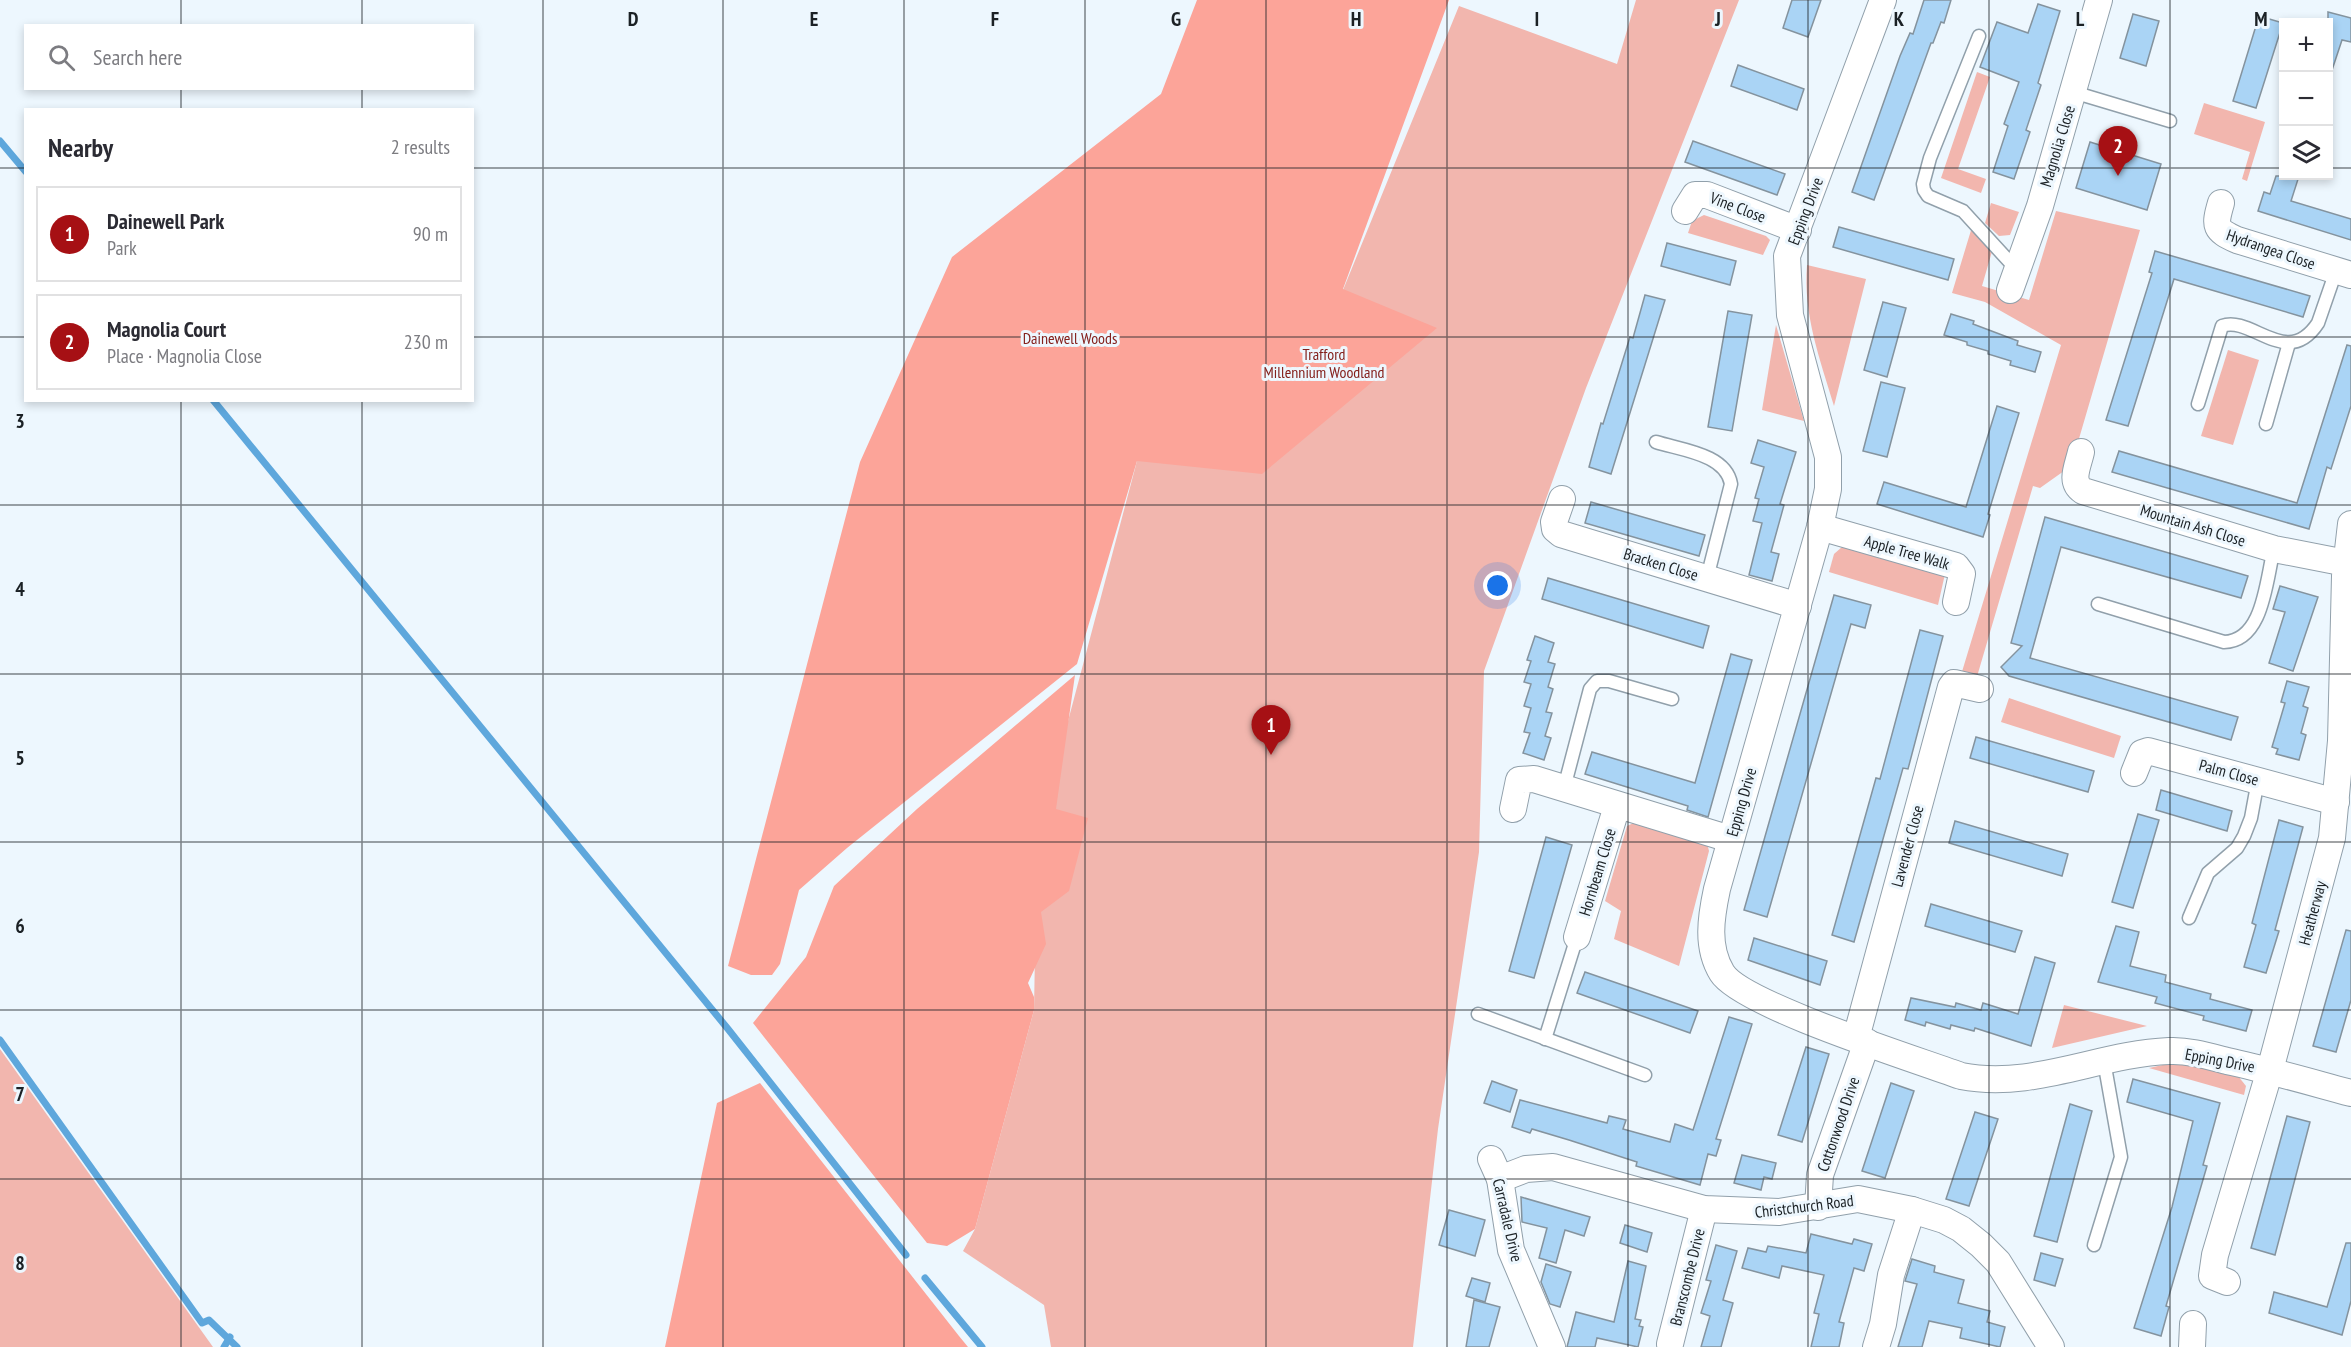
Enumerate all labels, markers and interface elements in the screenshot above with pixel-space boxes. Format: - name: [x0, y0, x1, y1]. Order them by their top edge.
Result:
- text: D: [628, 6, 639, 32]
- text: E: [810, 6, 818, 32]
- text: F: [991, 6, 999, 32]
- text: G: [1171, 6, 1181, 32]
- text: H: [1351, 6, 1361, 32]
- text: I: [1535, 6, 1539, 32]
- text: J: [1714, 6, 1721, 32]
- text: K: [1894, 6, 1905, 32]
- text: L: [2076, 6, 2085, 32]
- text: M: [2254, 6, 2268, 32]
- map controls: [2279, 18, 2333, 180]
- button: +: [2279, 18, 2333, 72]
- search box: [24, 24, 474, 90]
- icon: search: [45, 41, 78, 74]
- text: Search here: [93, 43, 182, 71]
- button: −: [2279, 72, 2333, 126]
- street label: Magnolia Close: [2035, 103, 2079, 189]
- pin: 2: [2098, 126, 2138, 176]
- button: layers: [2279, 126, 2333, 180]
- text: Nearby: [48, 131, 113, 164]
- text: 2 results: [391, 134, 450, 160]
- street label: Epping Drive: [1783, 174, 1827, 248]
- street label: Vine Close: [1706, 187, 1769, 227]
- text: Dainewell Park: [107, 207, 224, 235]
- text: 1: [65, 221, 74, 247]
- text: 90 m: [413, 221, 448, 247]
- street label: Hydrangea Close: [2224, 224, 2318, 274]
- text: Park: [107, 235, 137, 261]
- text: Magnolia Court: [107, 315, 226, 343]
- park label: Dainewell Woods: [1023, 328, 1117, 348]
- text: 2: [65, 329, 74, 355]
- text: 230 m: [404, 329, 448, 355]
- text: Place · Magnolia Close: [107, 343, 262, 369]
- park label: Trafford Millennium Woodland: [1264, 344, 1384, 382]
- text: 3: [15, 408, 25, 434]
- street label: Mountain Ash Close: [2138, 500, 2248, 550]
- street label: Apple Tree Walk: [1862, 530, 1953, 574]
- street label: Bracken Close: [1621, 543, 1701, 585]
- your location: [1483, 571, 1512, 600]
- text: 4: [15, 576, 25, 602]
- pin: 1: [1252, 706, 1290, 755]
- text: 5: [15, 745, 25, 771]
- street label: Palm Close: [2197, 754, 2261, 790]
- street label: Epping Drive: [1722, 765, 1760, 839]
- street label: Lavender Close: [1886, 803, 1928, 889]
- street label: Hornbeam Close: [1574, 826, 1620, 918]
- street label: Heatherway: [2294, 879, 2330, 947]
- text: 6: [15, 913, 25, 939]
- street label: Epping Drive: [2183, 1043, 2257, 1077]
- street label: Cottonwood Drive: [1812, 1074, 1864, 1174]
- text: 7: [15, 1081, 25, 1107]
- street label: Carradale Drive: [1489, 1176, 1527, 1264]
- street label: Christchurch Road: [1753, 1190, 1855, 1222]
- street label: Branscombe Drive: [1665, 1226, 1709, 1328]
- text: 8: [15, 1250, 25, 1276]

